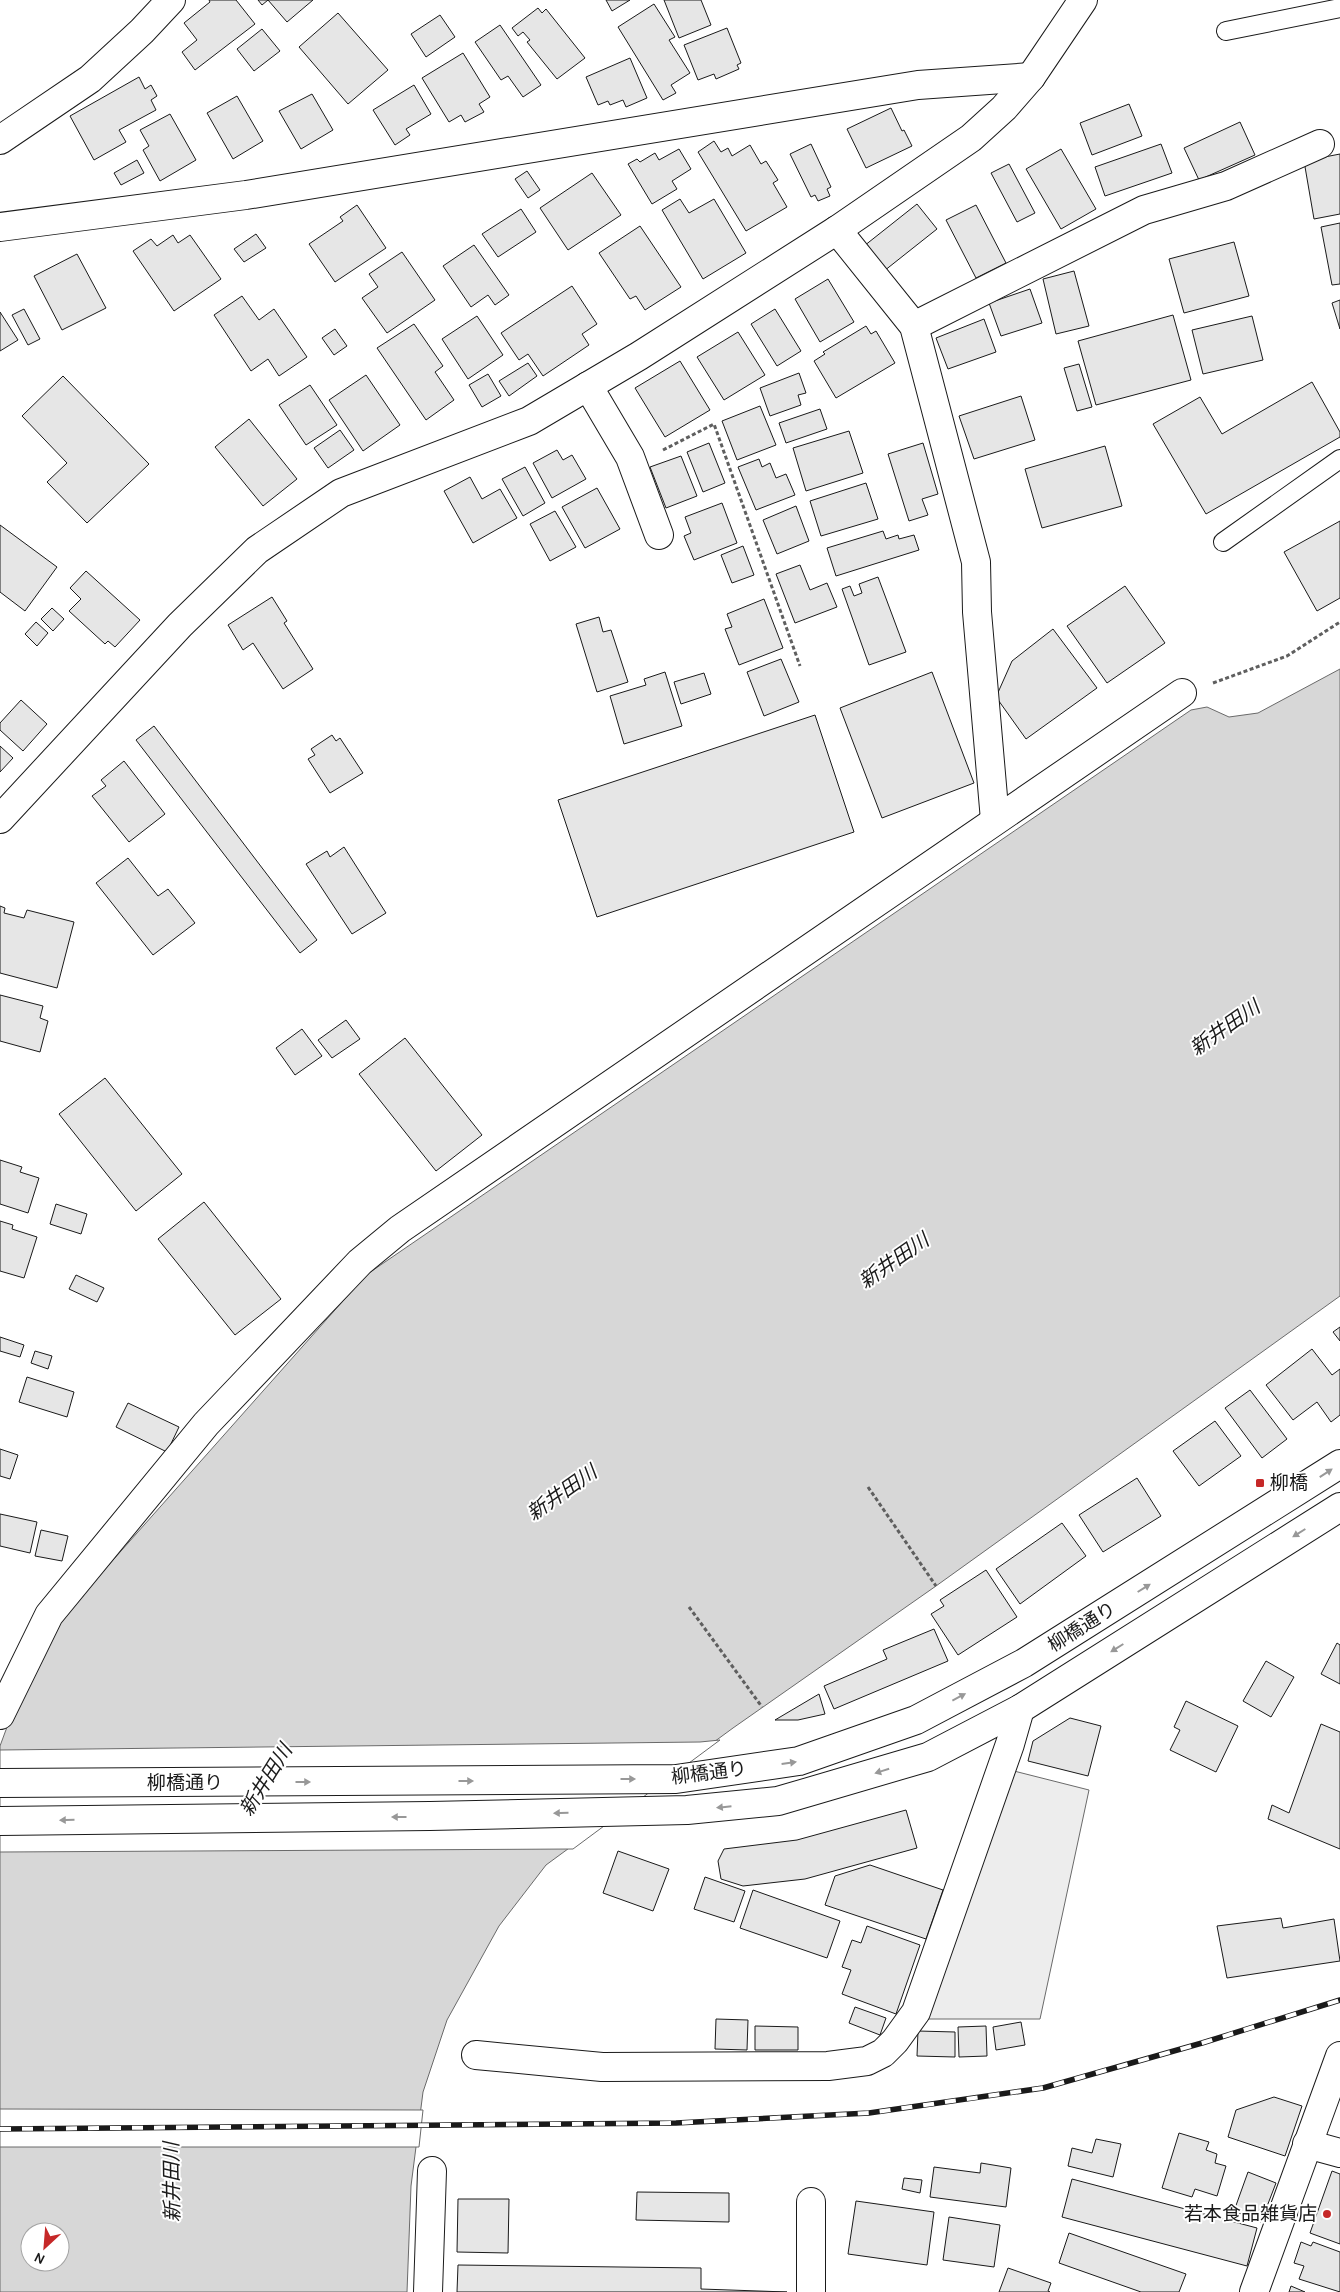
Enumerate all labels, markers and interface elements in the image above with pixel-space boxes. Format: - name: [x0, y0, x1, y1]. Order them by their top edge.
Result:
- water label: 新井田川: [1186, 994, 1266, 1060]
- water label: 新井田川: [855, 1227, 935, 1293]
- water label: 新井田川: [523, 1459, 603, 1525]
- one-way arrow: [1319, 1469, 1333, 1478]
- place label: 柳橋: [1270, 1472, 1308, 1494]
- marker: 柳橋: [1254, 1477, 1266, 1489]
- one-way arrow: [1292, 1529, 1305, 1538]
- one-way arrow: [1137, 1583, 1150, 1592]
- street label: 柳橋通り: [1044, 1598, 1120, 1656]
- one-way arrow: [1110, 1643, 1124, 1653]
- one-way arrow: [952, 1693, 966, 1701]
- water label: 新井田川: [235, 1738, 298, 1820]
- street label: 柳橋通り: [670, 1757, 748, 1789]
- one-way arrow: [782, 1758, 798, 1766]
- one-way arrow: [874, 1768, 889, 1776]
- street label: 柳橋通り: [147, 1772, 223, 1794]
- one-way arrow: [620, 1775, 636, 1783]
- one-way arrow: [458, 1777, 474, 1785]
- one-way arrow: [295, 1778, 311, 1786]
- one-way arrow: [715, 1803, 731, 1811]
- one-way arrow: [553, 1810, 569, 1818]
- one-way arrow: [391, 1813, 407, 1821]
- one-way arrow: [58, 1816, 74, 1824]
- water label: 新井田川: [160, 2140, 184, 2222]
- place label: 若本食品雑貨店: [1184, 2203, 1317, 2225]
- marker: 若本食品雑貨店: [1321, 2208, 1333, 2220]
- north arrow: [20, 2222, 70, 2272]
- text: N: [31, 2248, 48, 2268]

